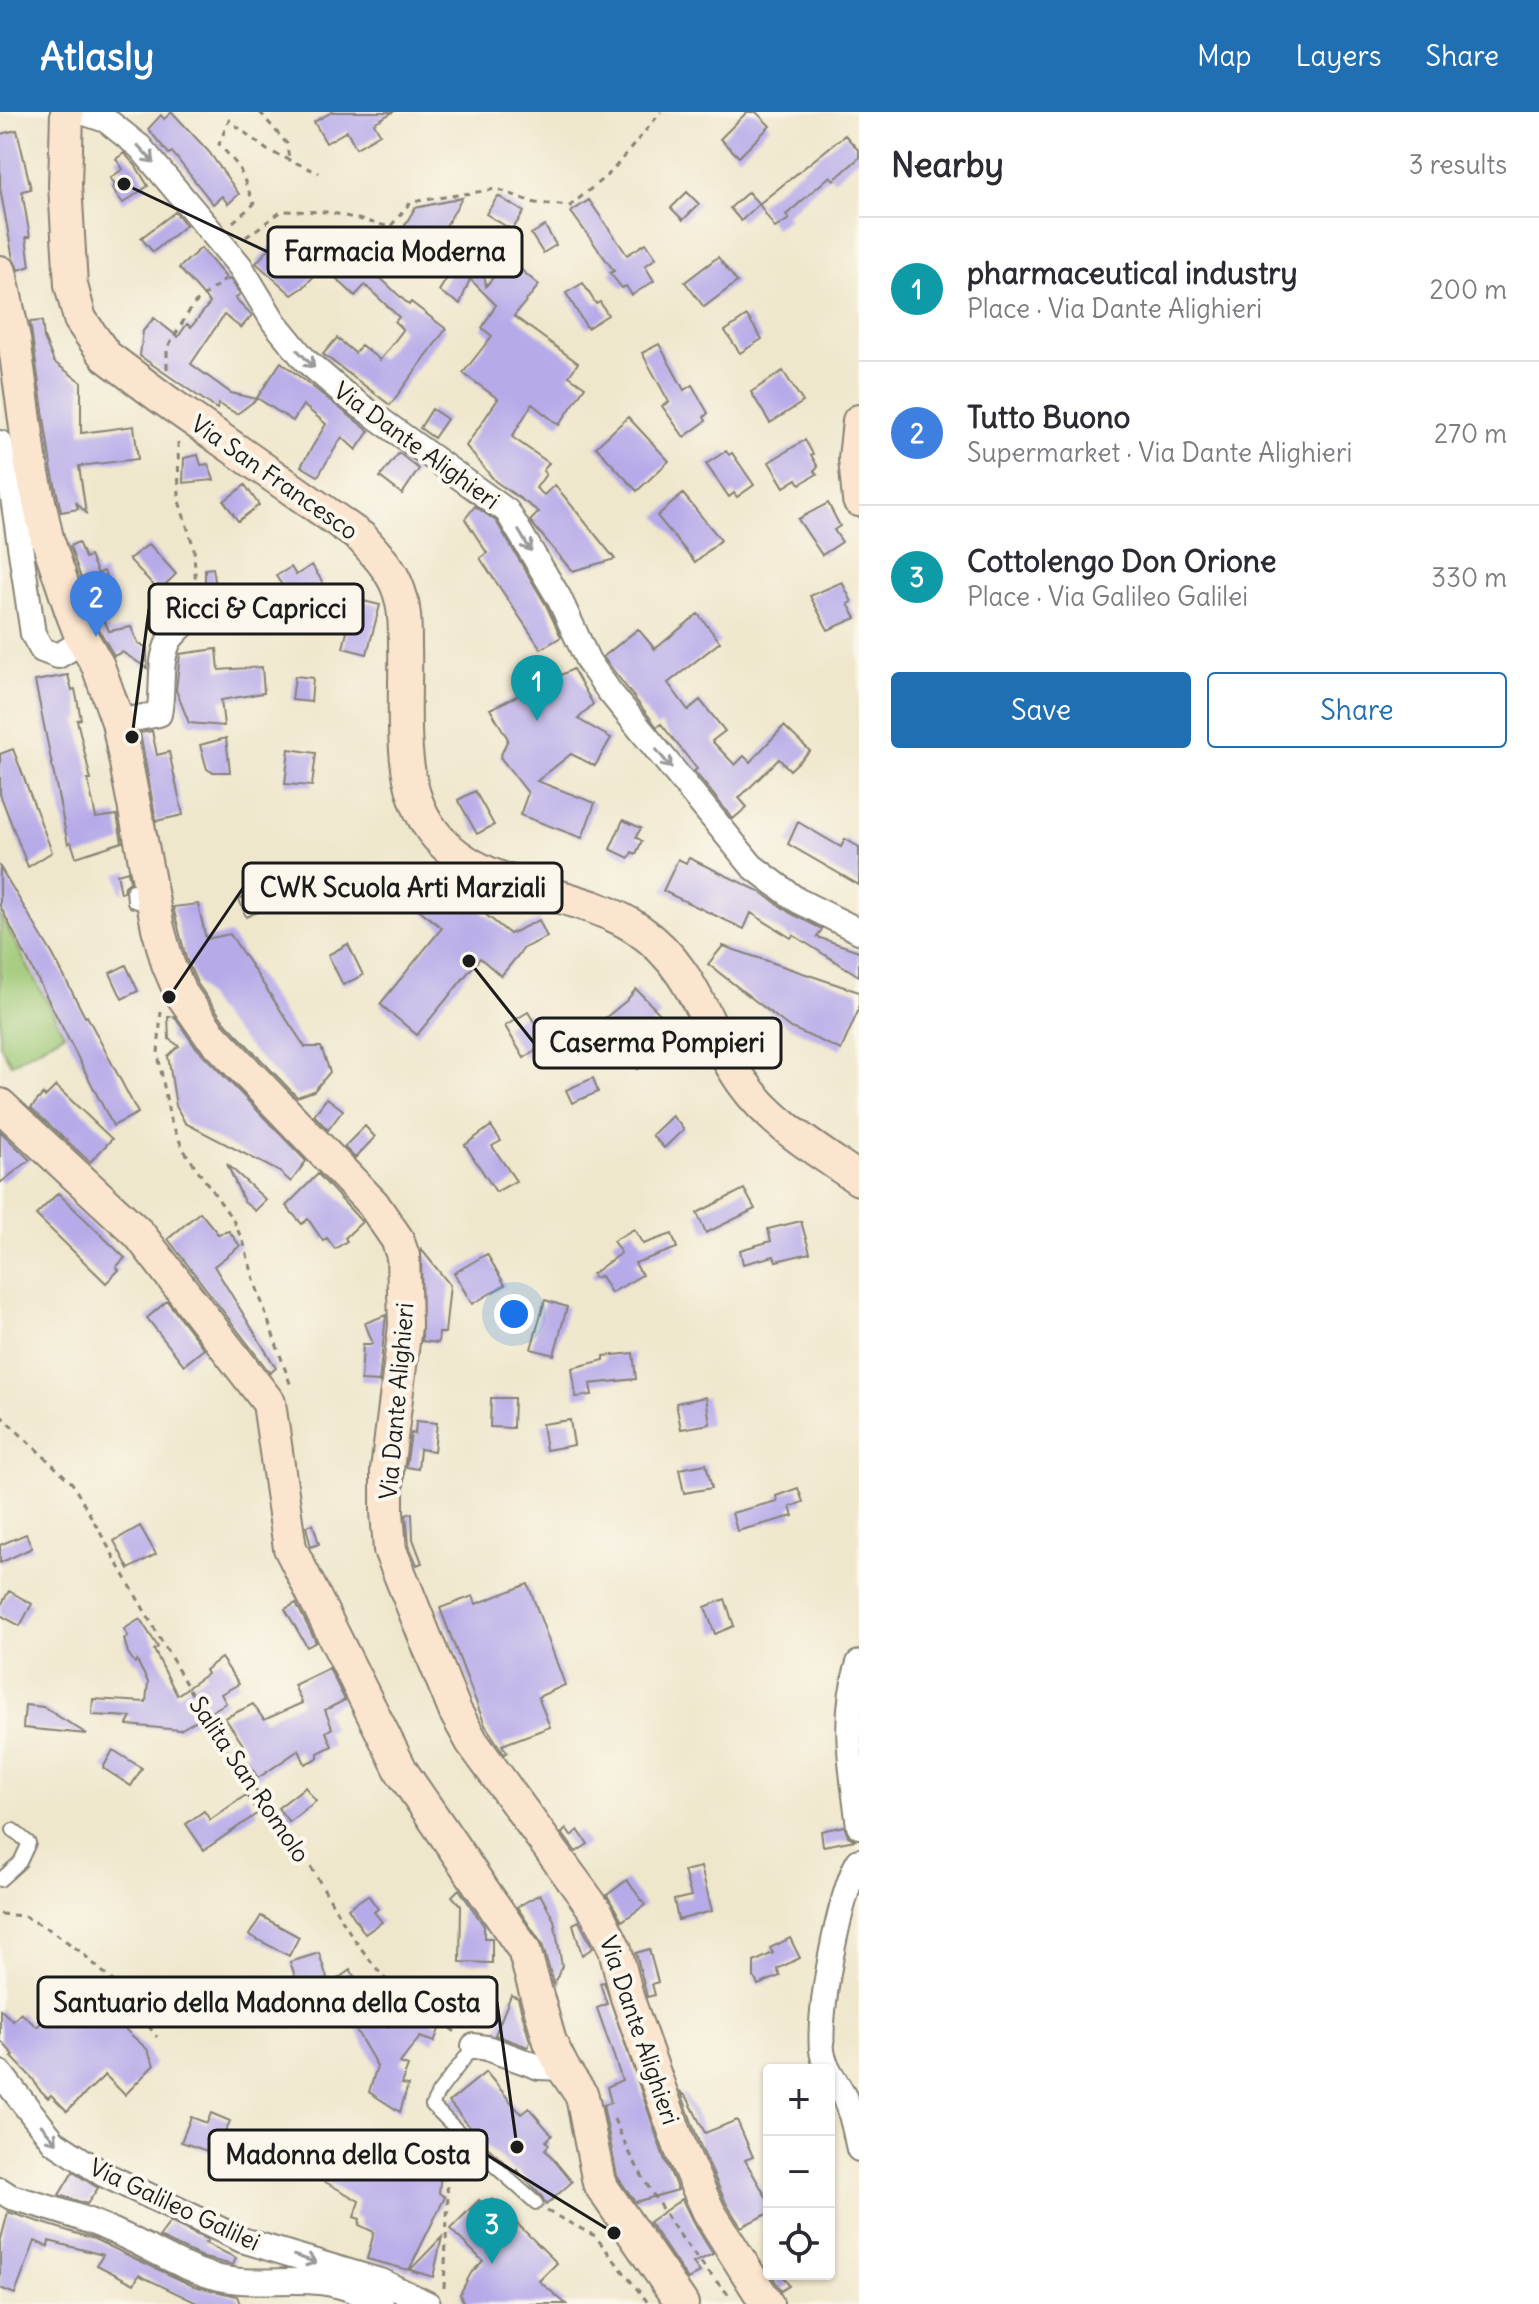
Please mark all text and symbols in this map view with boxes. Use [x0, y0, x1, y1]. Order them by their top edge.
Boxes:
text: Atlasly [40, 33, 154, 80]
text: Map [1197, 38, 1252, 74]
text: Layers [1296, 38, 1382, 74]
text: Share [1426, 38, 1499, 74]
text: Nearby [891, 143, 1004, 186]
one-way arrow [137, 144, 155, 164]
text: 3 results [1409, 148, 1507, 181]
callout: Farmacia Moderna [268, 227, 522, 277]
text: Farmacia Moderna [284, 235, 506, 268]
text: pharmaceutical industry [967, 254, 1298, 292]
text: 1 [912, 273, 922, 306]
text: 200 m [1430, 273, 1507, 306]
text: Place · Via Dante Alighieri [967, 292, 1262, 325]
one-way arrow [296, 349, 315, 368]
street label: Via Dante Alighieri [328, 375, 506, 515]
text: Tutto Buono [967, 398, 1130, 436]
street label: Via San Francesco [186, 408, 364, 546]
text: 2 [910, 417, 924, 450]
text: 270 m [1434, 417, 1507, 450]
text: Supermarket · Via Dante Alighieri [967, 436, 1352, 469]
one-way arrow [518, 529, 534, 552]
text: Cottolengo Don Orione [967, 542, 1276, 580]
text: 3 [910, 561, 924, 594]
text: 330 m [1431, 561, 1507, 594]
pin: 2 [70, 571, 122, 637]
text: Place · Via Galileo Galilei [967, 580, 1248, 613]
callout: Ricci & Capricci [149, 584, 363, 634]
text: Ricci & Capricci [165, 592, 347, 625]
pin: 1 [511, 655, 563, 721]
button: Save [891, 672, 1191, 748]
button: Share [1207, 672, 1507, 748]
one-way arrow [656, 748, 673, 769]
callout: CWK Scuola Arti Marziali [243, 863, 562, 913]
text: CWK Scuola Arti Marziali [260, 871, 546, 904]
callout: Caserma Pompieri [534, 1018, 781, 1068]
text: Caserma Pompieri [549, 1026, 765, 1059]
your location [494, 1294, 534, 1334]
street label: Via Dante Alighieri [372, 1301, 420, 1501]
street label: Salita San Romolo [183, 1690, 317, 1868]
street label: Via Dante Alighieri [594, 1932, 686, 2128]
callout: Santuario della Madonna della Costa [38, 1977, 497, 2027]
text: Santuario della Madonna della Costa [53, 1986, 481, 2019]
map controls [763, 2064, 835, 2280]
button: + [763, 2064, 835, 2136]
one-way arrow [39, 2123, 57, 2144]
callout: Madonna della Costa [209, 2130, 487, 2180]
button: − [763, 2136, 835, 2208]
text: Madonna della Costa [225, 2138, 471, 2171]
street label: Via Galileo Galilei [85, 2151, 265, 2257]
pin: 3 [466, 2198, 518, 2264]
button: locate [763, 2208, 835, 2280]
one-way arrow [293, 2252, 318, 2267]

